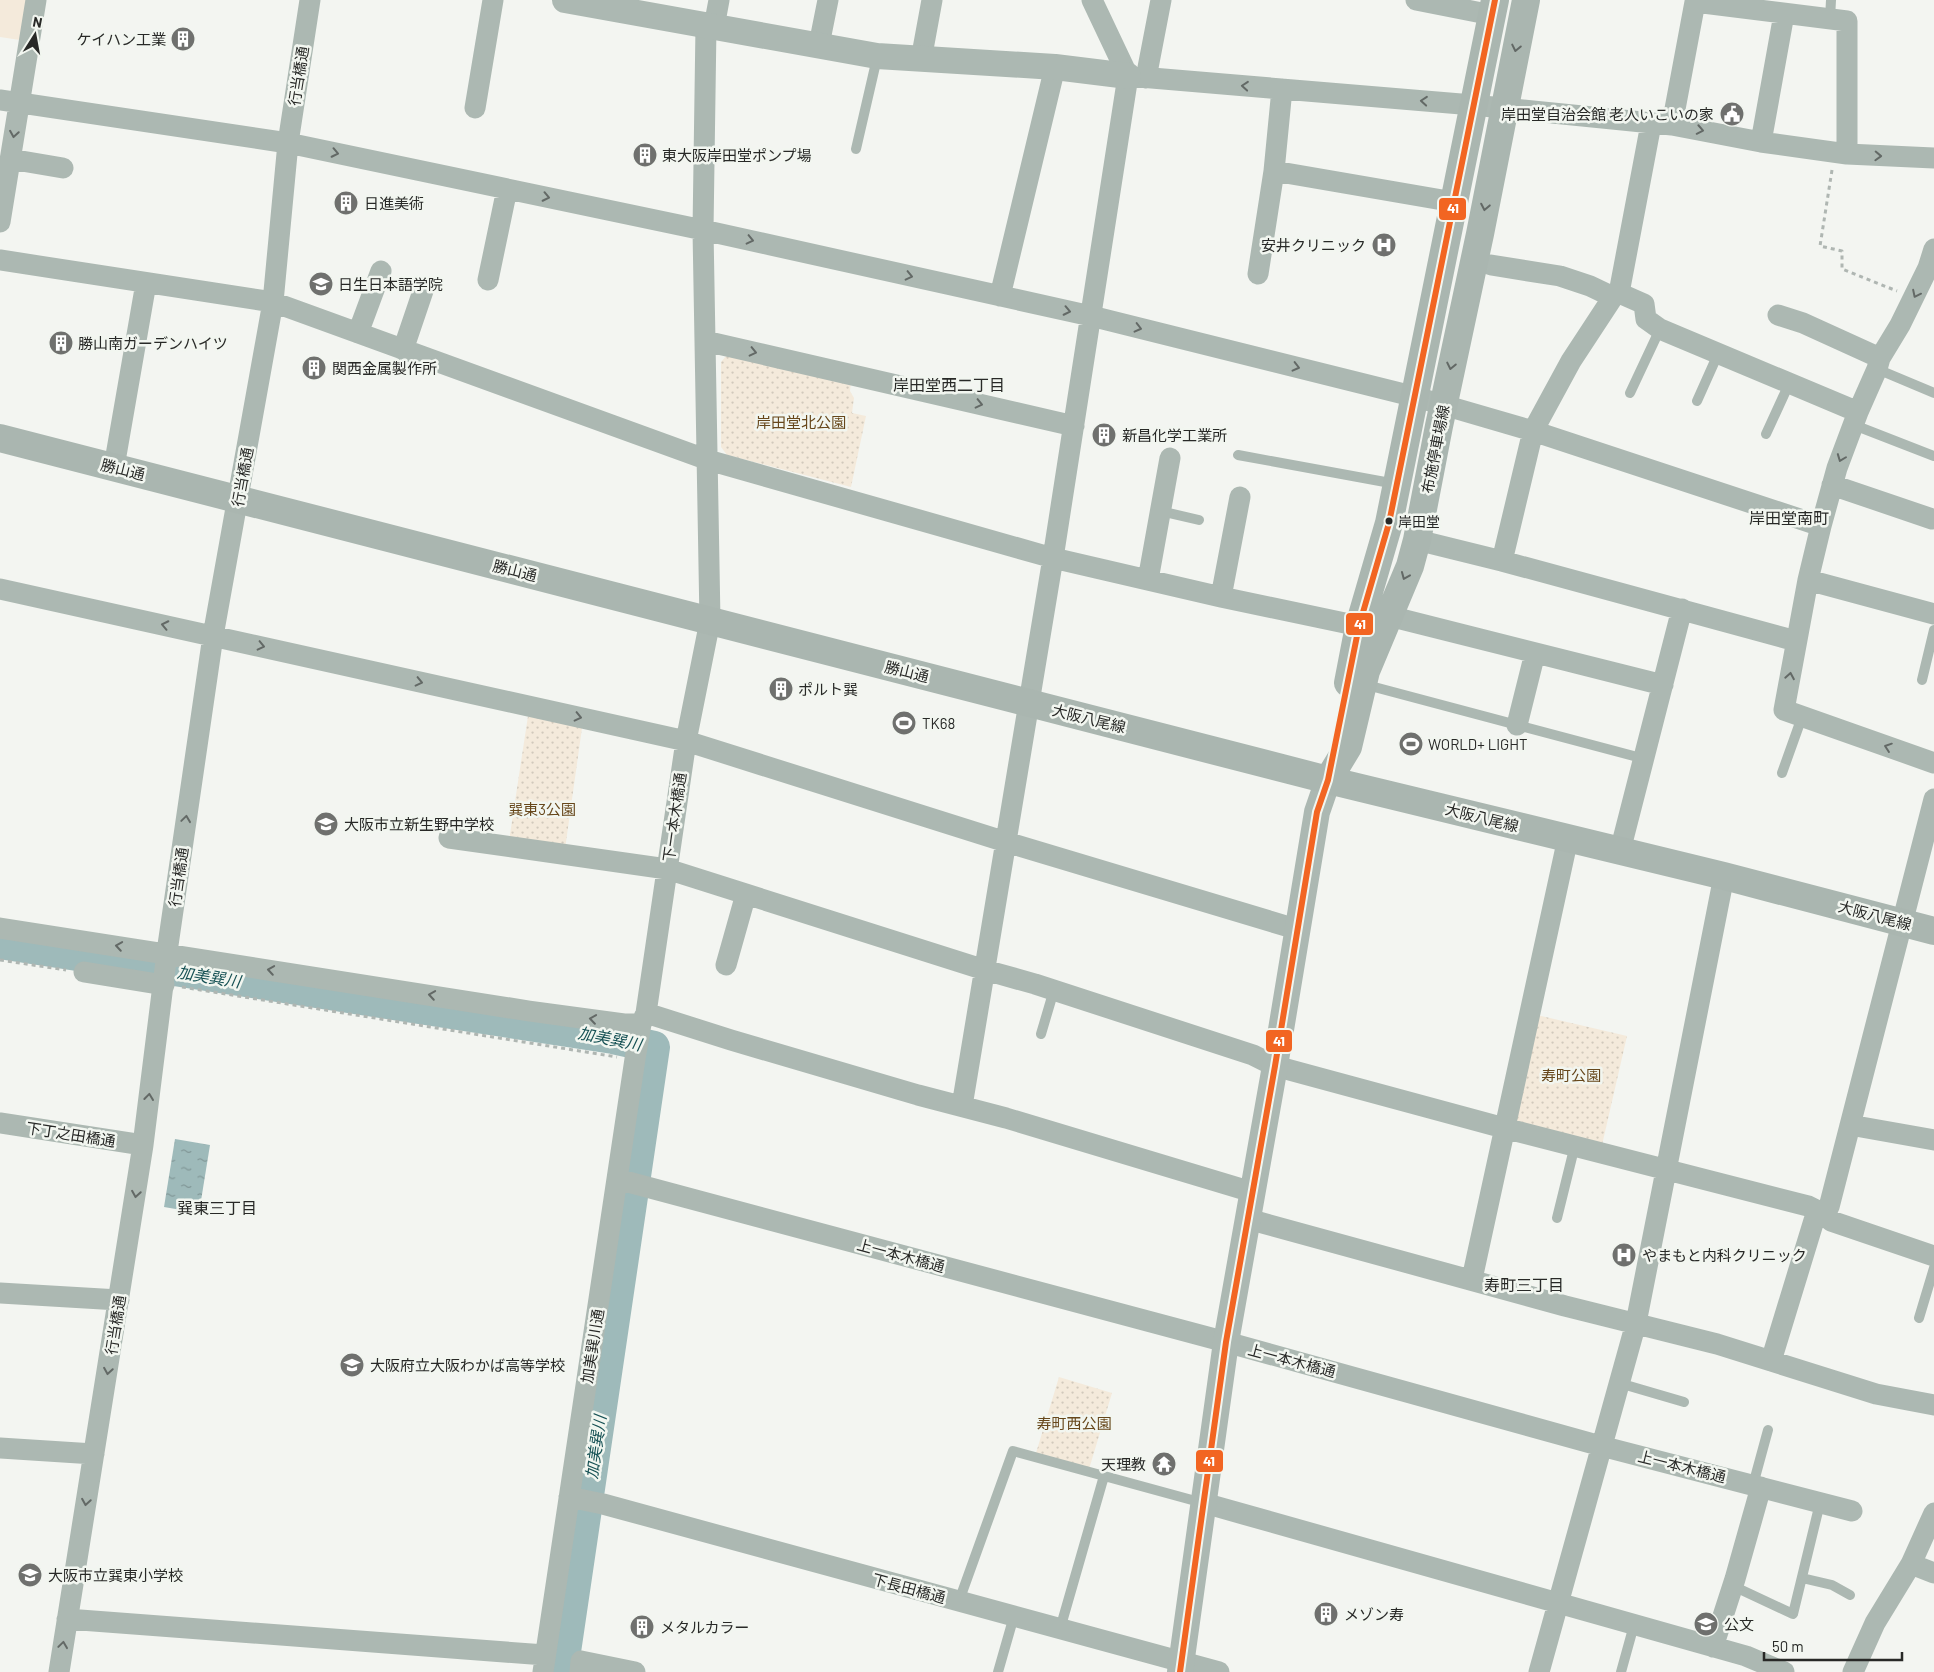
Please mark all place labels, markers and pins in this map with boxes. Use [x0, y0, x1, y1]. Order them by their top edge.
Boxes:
building icon: ケイハン工業 [170, 26, 196, 52]
place label: ケイハン工業 [77, 30, 166, 48]
public building icon: 岸田堂自治会館 老人いこいの家 [1719, 101, 1745, 127]
place label: 岸田堂自治会館 老人いこいの家 [1501, 105, 1714, 123]
building icon: 東大阪岸田堂ポンプ場 [632, 142, 658, 168]
place label: 東大阪岸田堂ポンプ場 [662, 146, 812, 164]
building icon: 日進美術 [333, 190, 359, 216]
place label: 日進美術 [364, 194, 424, 212]
hospital icon: 安井クリニック [1371, 232, 1397, 258]
place label: 安井クリニック [1261, 236, 1366, 254]
school or university icon: 日生日本語学院 [308, 271, 334, 297]
place label: 日生日本語学院 [338, 275, 443, 293]
building icon: 勝山南ガーデンハイツ [48, 330, 74, 356]
place label: 勝山南ガーデンハイツ [78, 334, 228, 352]
building icon: 関西金属製作所 [301, 355, 327, 381]
place label: 関西金属製作所 [332, 359, 437, 377]
building icon: 新昌化学工業所 [1091, 422, 1117, 448]
place label: 新昌化学工業所 [1122, 426, 1227, 444]
place label: 岸田堂 [1398, 513, 1440, 530]
marker: 岸田堂 [1384, 516, 1394, 526]
building icon: ポルト巽 [768, 676, 794, 702]
place label: ポルト巽 [798, 680, 858, 698]
sports icon: TK68 [891, 710, 917, 736]
place label: TK68 [922, 714, 955, 732]
sports icon: WORLD+ LIGHT [1398, 731, 1424, 757]
place label: WORLD+ LIGHT [1428, 735, 1528, 753]
school or university icon: 大阪市立新生野中学校 [313, 811, 339, 837]
place label: 大阪市立新生野中学校 [344, 815, 494, 833]
hospital icon: やまもと内科クリニック [1611, 1242, 1637, 1268]
place label: やまもと内科クリニック [1642, 1246, 1807, 1264]
school or university icon: 大阪府立大阪わかば高等学校 [339, 1352, 365, 1378]
place label: 大阪府立大阪わかば高等学校 [370, 1356, 565, 1374]
temple icon: 天理教 [1151, 1451, 1177, 1477]
place label: 天理教 [1101, 1455, 1146, 1473]
school or university icon: 大阪市立巽東小学校 [17, 1562, 43, 1588]
place label: 大阪市立巽東小学校 [48, 1566, 183, 1584]
building icon: メゾン寿 [1313, 1601, 1339, 1627]
place label: メゾン寿 [1344, 1605, 1404, 1623]
school or university icon: 公文 [1693, 1611, 1719, 1637]
building icon: メタルカラー [629, 1614, 655, 1640]
place label: 公文 [1724, 1615, 1754, 1633]
place label: メタルカラー [660, 1618, 750, 1636]

